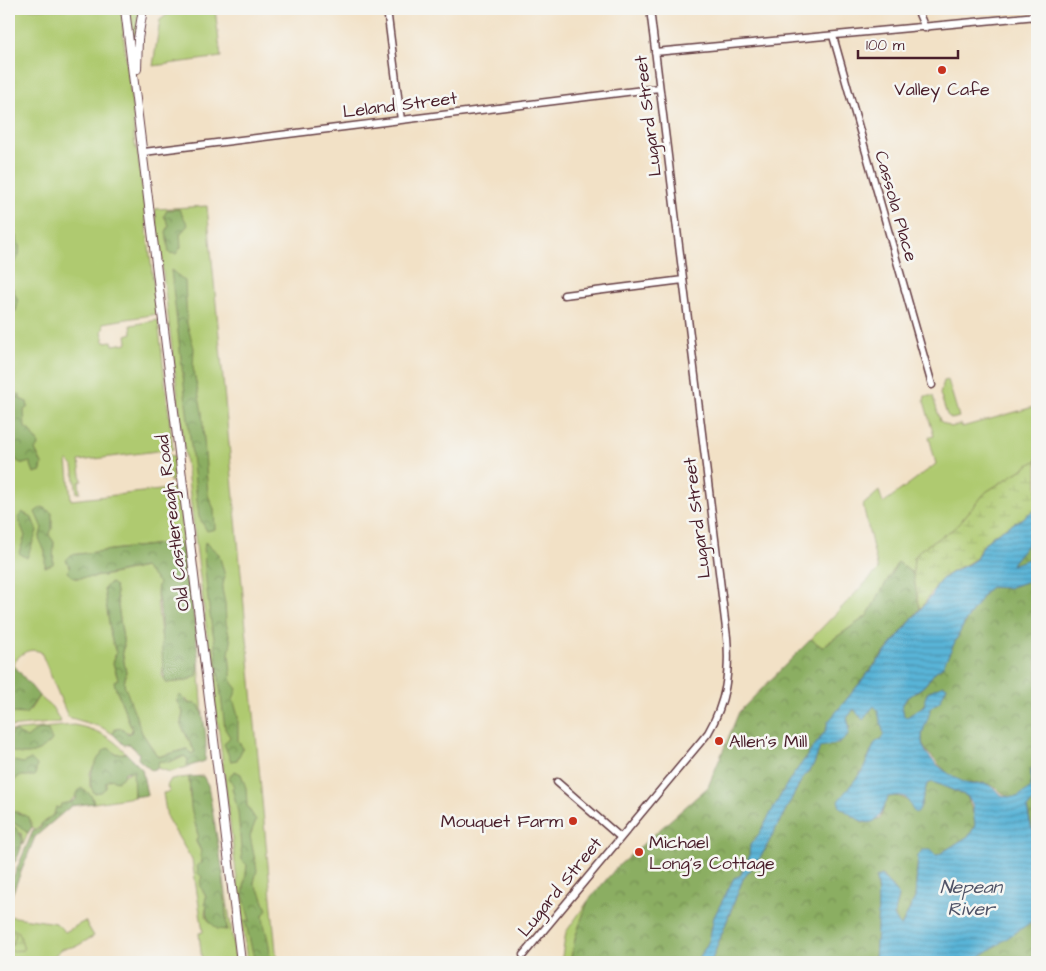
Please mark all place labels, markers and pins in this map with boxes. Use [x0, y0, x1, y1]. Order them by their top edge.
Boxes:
marker: Valley Cafe [936, 64, 948, 76]
place label: Valley Cafe [894, 77, 990, 103]
place label: Allen's Mill [729, 729, 808, 754]
marker: Allen's Mill [713, 735, 725, 747]
place label: Mouquet Farm [441, 809, 563, 834]
marker: Mouquet Farm [567, 815, 579, 827]
place label: Michael Long's Cottage [649, 830, 775, 877]
marker: Michael Long's Cottage [633, 846, 645, 858]

